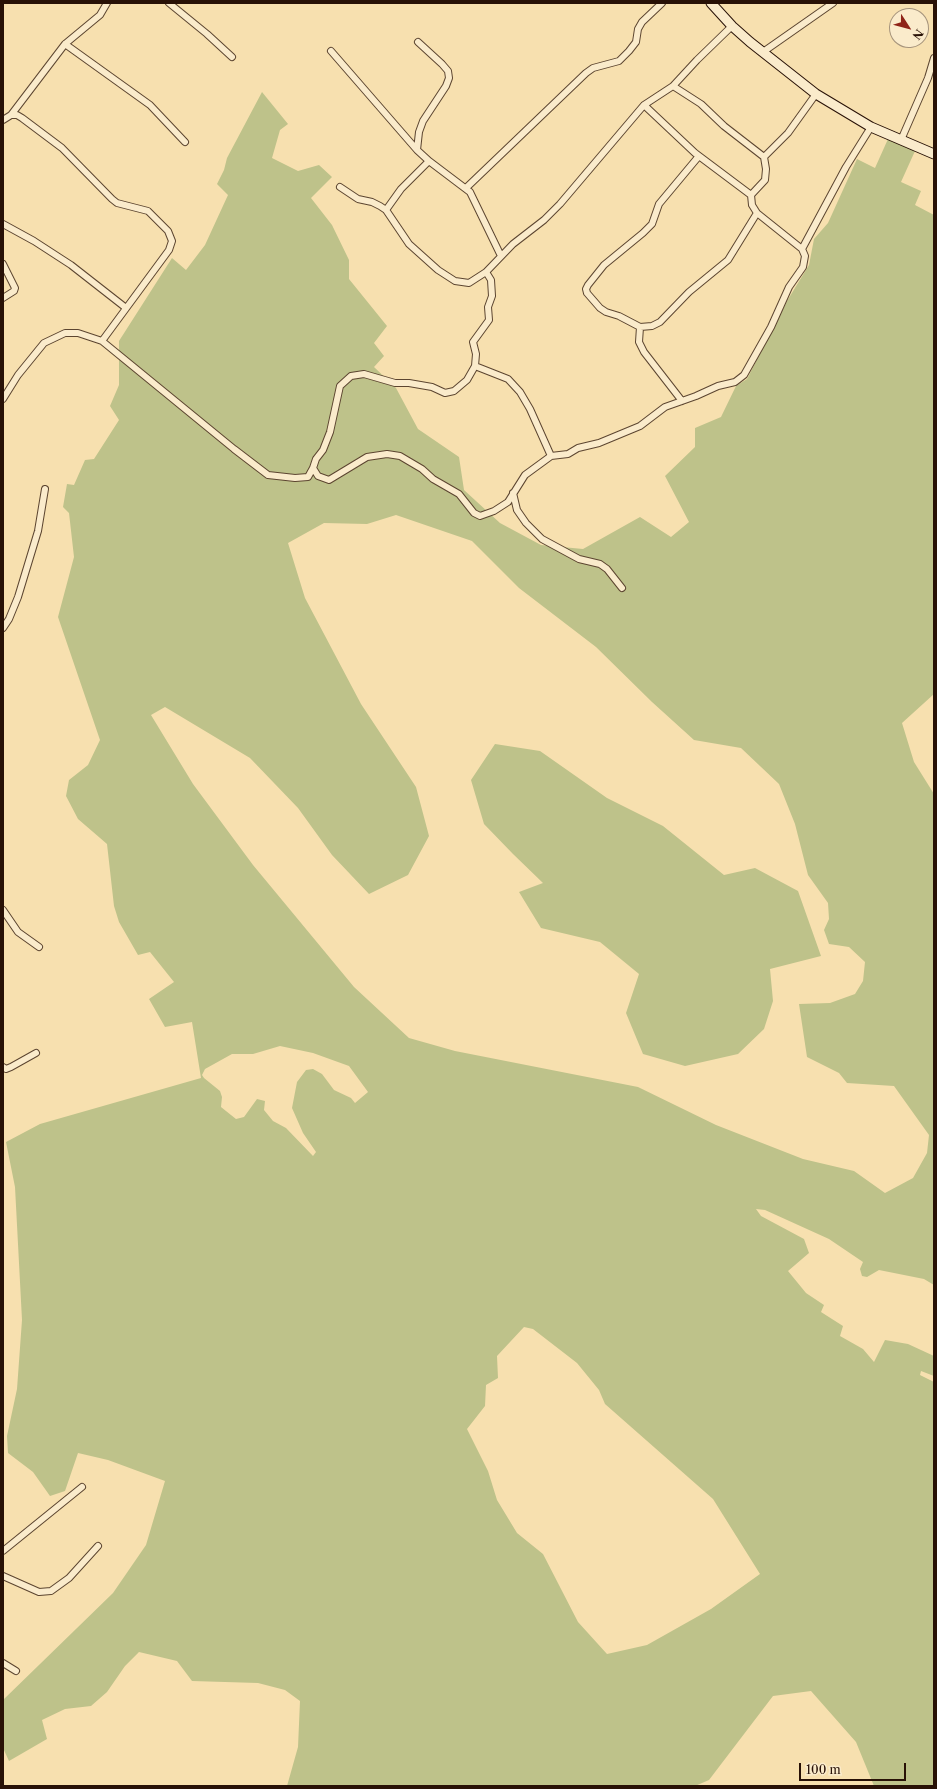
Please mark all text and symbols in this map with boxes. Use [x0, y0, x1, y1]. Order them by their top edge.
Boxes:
north arrow [889, 8, 929, 48]
text: N [909, 26, 926, 42]
scale bar [801, 1755, 908, 1781]
text: 100 m [806, 1762, 841, 1777]

